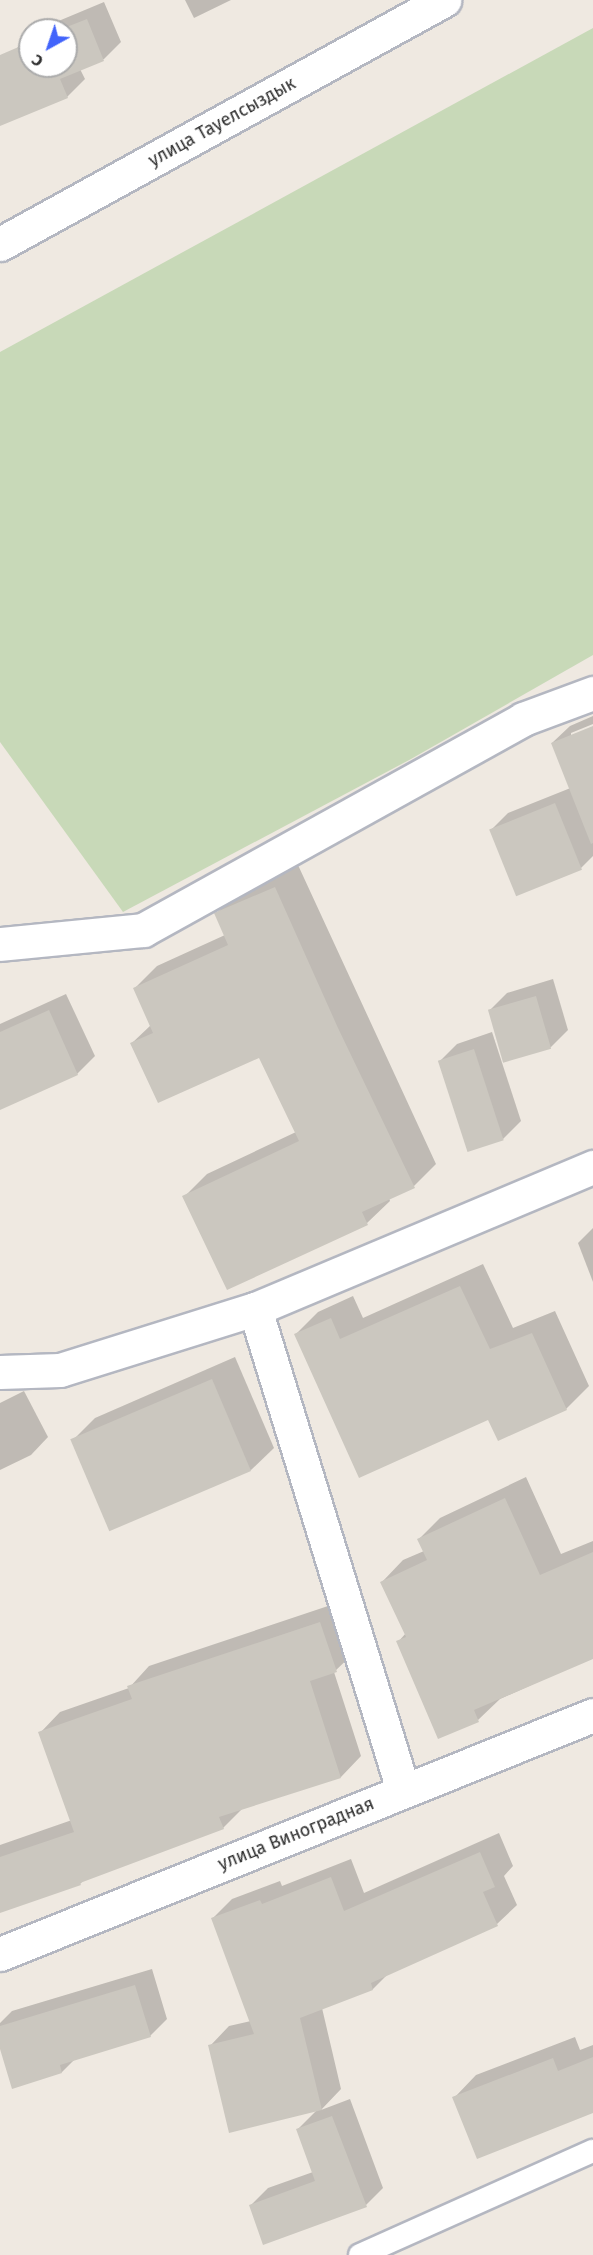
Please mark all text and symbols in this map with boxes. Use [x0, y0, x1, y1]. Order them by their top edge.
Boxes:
north arrow [18, 18, 78, 78]
text: С [28, 50, 47, 71]
street label: улица Тауелсыздык [145, 73, 299, 171]
street label: улица Виноградная [215, 1793, 377, 1875]

